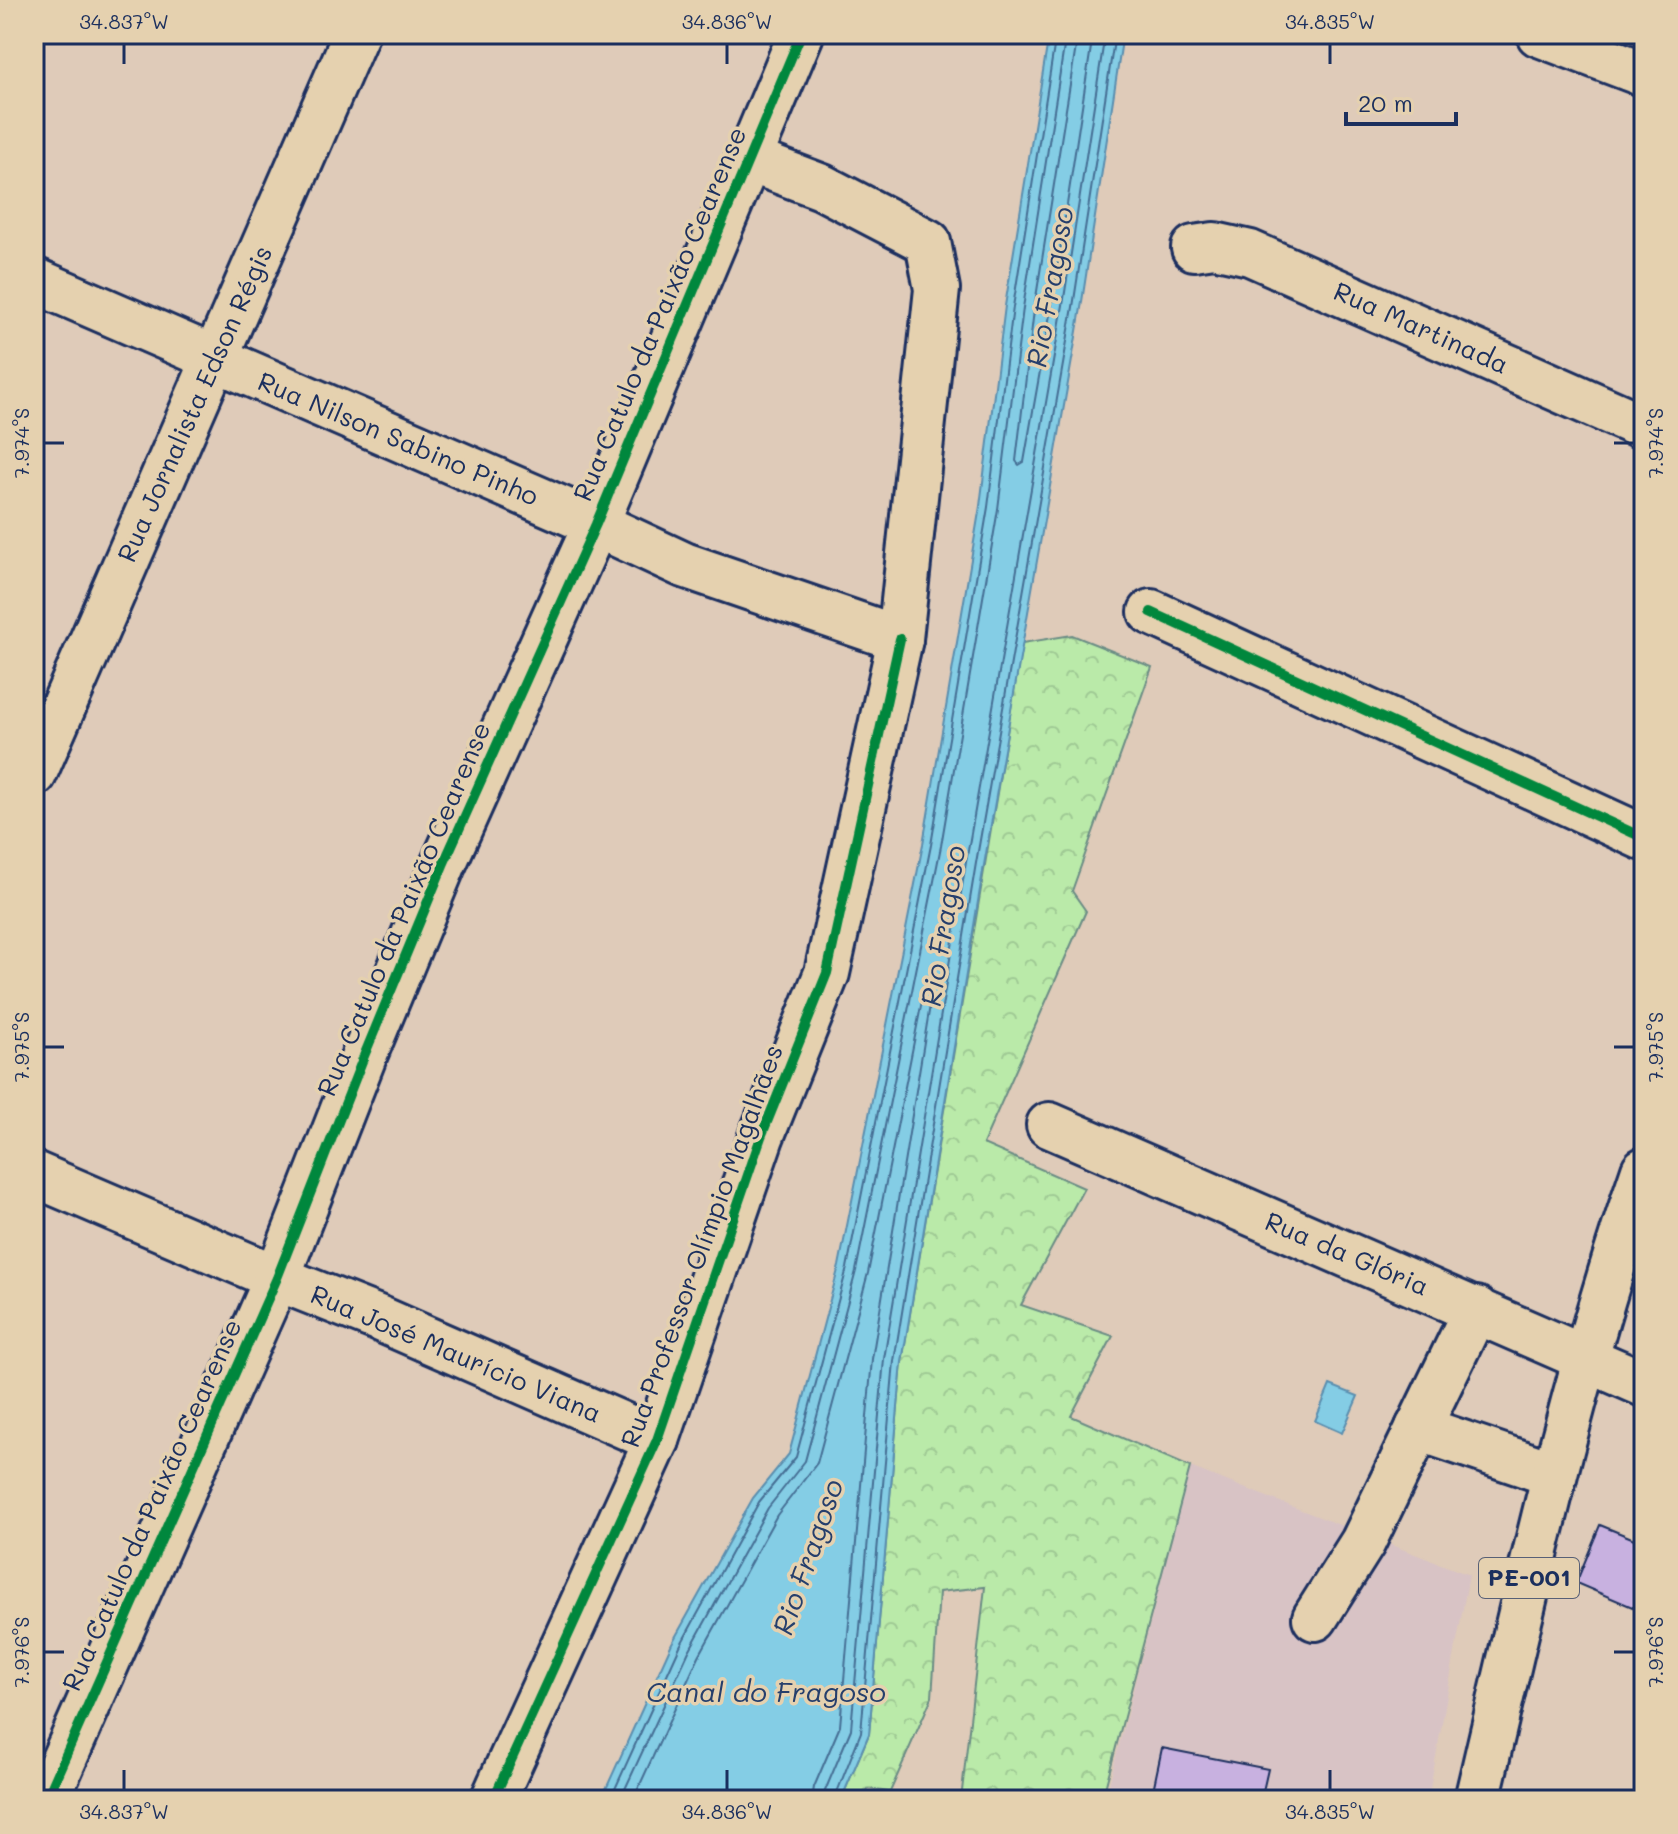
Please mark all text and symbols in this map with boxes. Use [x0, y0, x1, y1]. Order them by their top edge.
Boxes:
text: 34.837°W [79, 8, 169, 34]
text: 34.836°W [682, 8, 772, 34]
text: 34.835°W [1285, 8, 1375, 34]
scale bar [1346, 76, 1456, 126]
text: 20 m [1358, 87, 1413, 118]
street label: Rua Catulo da Paixão Cearense [565, 121, 754, 506]
water label: Rio Fragoso [1017, 204, 1081, 370]
street label: Rua Jornalista Edson Régis [109, 240, 279, 567]
street label: Rua Martinada [1329, 273, 1514, 381]
street label: Rua Nilson Sabino Pinho [253, 363, 544, 513]
text: 7.974°S [8, 408, 34, 478]
text: 7.974°S [1642, 408, 1668, 478]
street label: Rua Catulo da Paixão Cearense [309, 716, 498, 1101]
water label: Rio Fragoso [912, 843, 972, 1009]
text: 7.975°S [8, 1012, 34, 1082]
text: 7.975°S [1642, 1012, 1668, 1082]
street label: Rua Professor Olímpio Magalhães [612, 1040, 790, 1452]
street label: Rua da Glória [1260, 1203, 1434, 1303]
street label: Rua José Maurício Viana [306, 1276, 607, 1430]
street label: Rua Catulo da Paixão Cearense [54, 1313, 249, 1696]
water label: Rio Fragoso [764, 1474, 850, 1639]
road number: PE-001 [1479, 1558, 1579, 1598]
text: 7.976°S [8, 1616, 34, 1688]
text: 7.976°S [1642, 1616, 1668, 1688]
water label: Canal do Fragoso [646, 1673, 886, 1709]
text: 34.837°W [79, 1798, 169, 1824]
text: 34.836°W [682, 1798, 772, 1824]
text: 34.835°W [1285, 1798, 1375, 1824]

